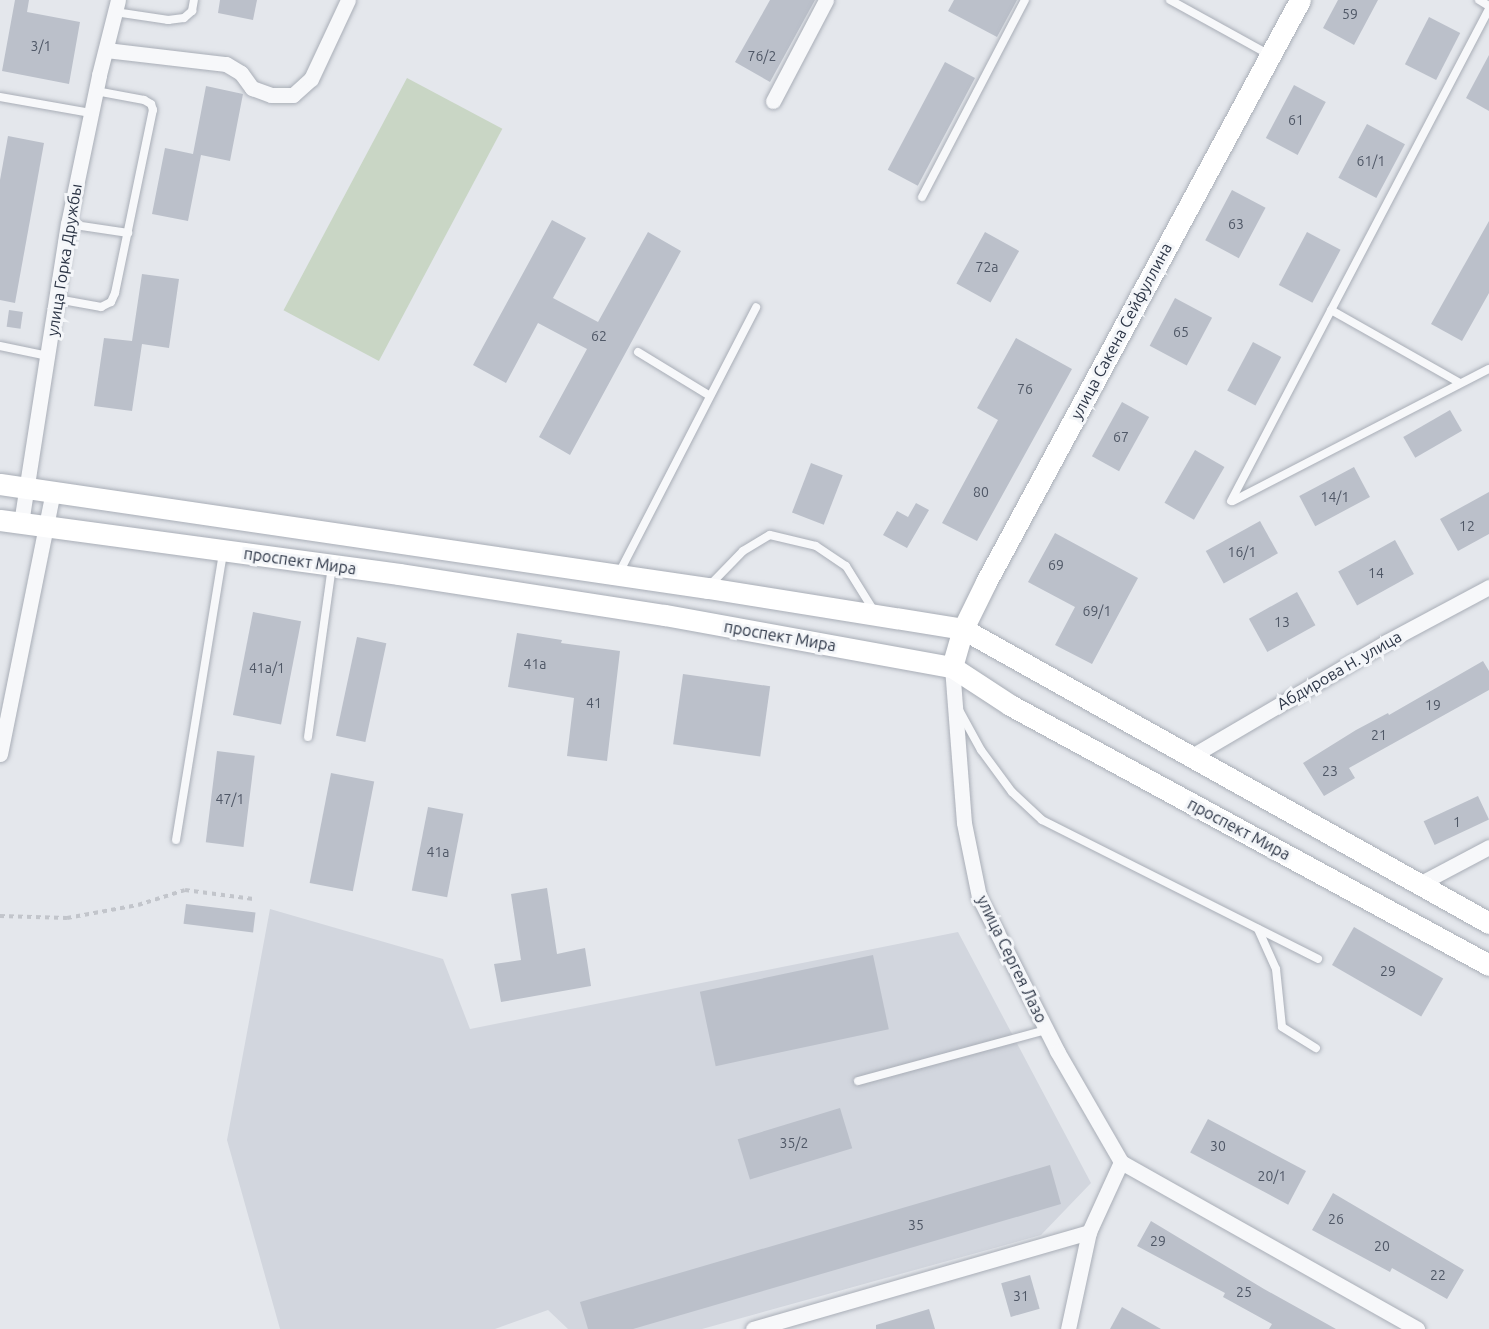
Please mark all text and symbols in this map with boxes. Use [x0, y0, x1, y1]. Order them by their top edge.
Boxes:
house number: 59 [1342, 6, 1358, 22]
house number: 3/1 [31, 38, 51, 54]
house number: 76/2 [748, 48, 776, 64]
house number: 61 [1288, 112, 1304, 128]
house number: 61/1 [1357, 153, 1385, 169]
street label: улица Горка Дружбы [42, 182, 86, 338]
house number: 63 [1228, 216, 1244, 232]
street label: улица Сакена Сейфуллина [1066, 240, 1176, 422]
house number: 72а [976, 259, 998, 275]
house number: 65 [1173, 324, 1189, 340]
house number: 62 [591, 328, 607, 344]
house number: 76 [1017, 381, 1033, 397]
house number: 67 [1113, 429, 1129, 445]
house number: 80 [973, 484, 989, 500]
house number: 14/1 [1321, 489, 1349, 505]
house number: 12 [1459, 518, 1475, 534]
street label: проспект Мира [243, 544, 357, 578]
house number: 16/1 [1228, 544, 1256, 560]
house number: 69 [1048, 557, 1064, 573]
house number: 14 [1368, 565, 1384, 581]
house number: 69/1 [1083, 603, 1111, 619]
house number: 13 [1274, 614, 1290, 630]
street label: проспект Мира [723, 617, 837, 655]
street label: Абдирова Н. улица [1273, 627, 1405, 713]
house number: 41а [524, 656, 546, 672]
house number: 41а/1 [249, 660, 285, 676]
house number: 41 [586, 695, 602, 711]
house number: 19 [1425, 697, 1441, 713]
house number: 21 [1371, 727, 1387, 743]
house number: 23 [1322, 763, 1338, 779]
house number: 47/1 [216, 791, 244, 807]
street label: проспект Мира [1184, 794, 1294, 864]
house number: 1 [1453, 814, 1461, 830]
house number: 41а [427, 844, 449, 860]
street label: улица Сергея Лазо [973, 892, 1051, 1026]
house number: 29 [1380, 963, 1396, 979]
house number: 35/2 [780, 1135, 808, 1151]
house number: 30 [1210, 1138, 1226, 1154]
house number: 20/1 [1258, 1168, 1286, 1184]
house number: 26 [1328, 1211, 1344, 1227]
house number: 35 [908, 1217, 924, 1233]
house number: 29 [1150, 1233, 1166, 1249]
house number: 20 [1374, 1238, 1390, 1254]
house number: 22 [1430, 1267, 1446, 1283]
house number: 25 [1236, 1284, 1252, 1300]
house number: 31 [1013, 1288, 1029, 1304]

